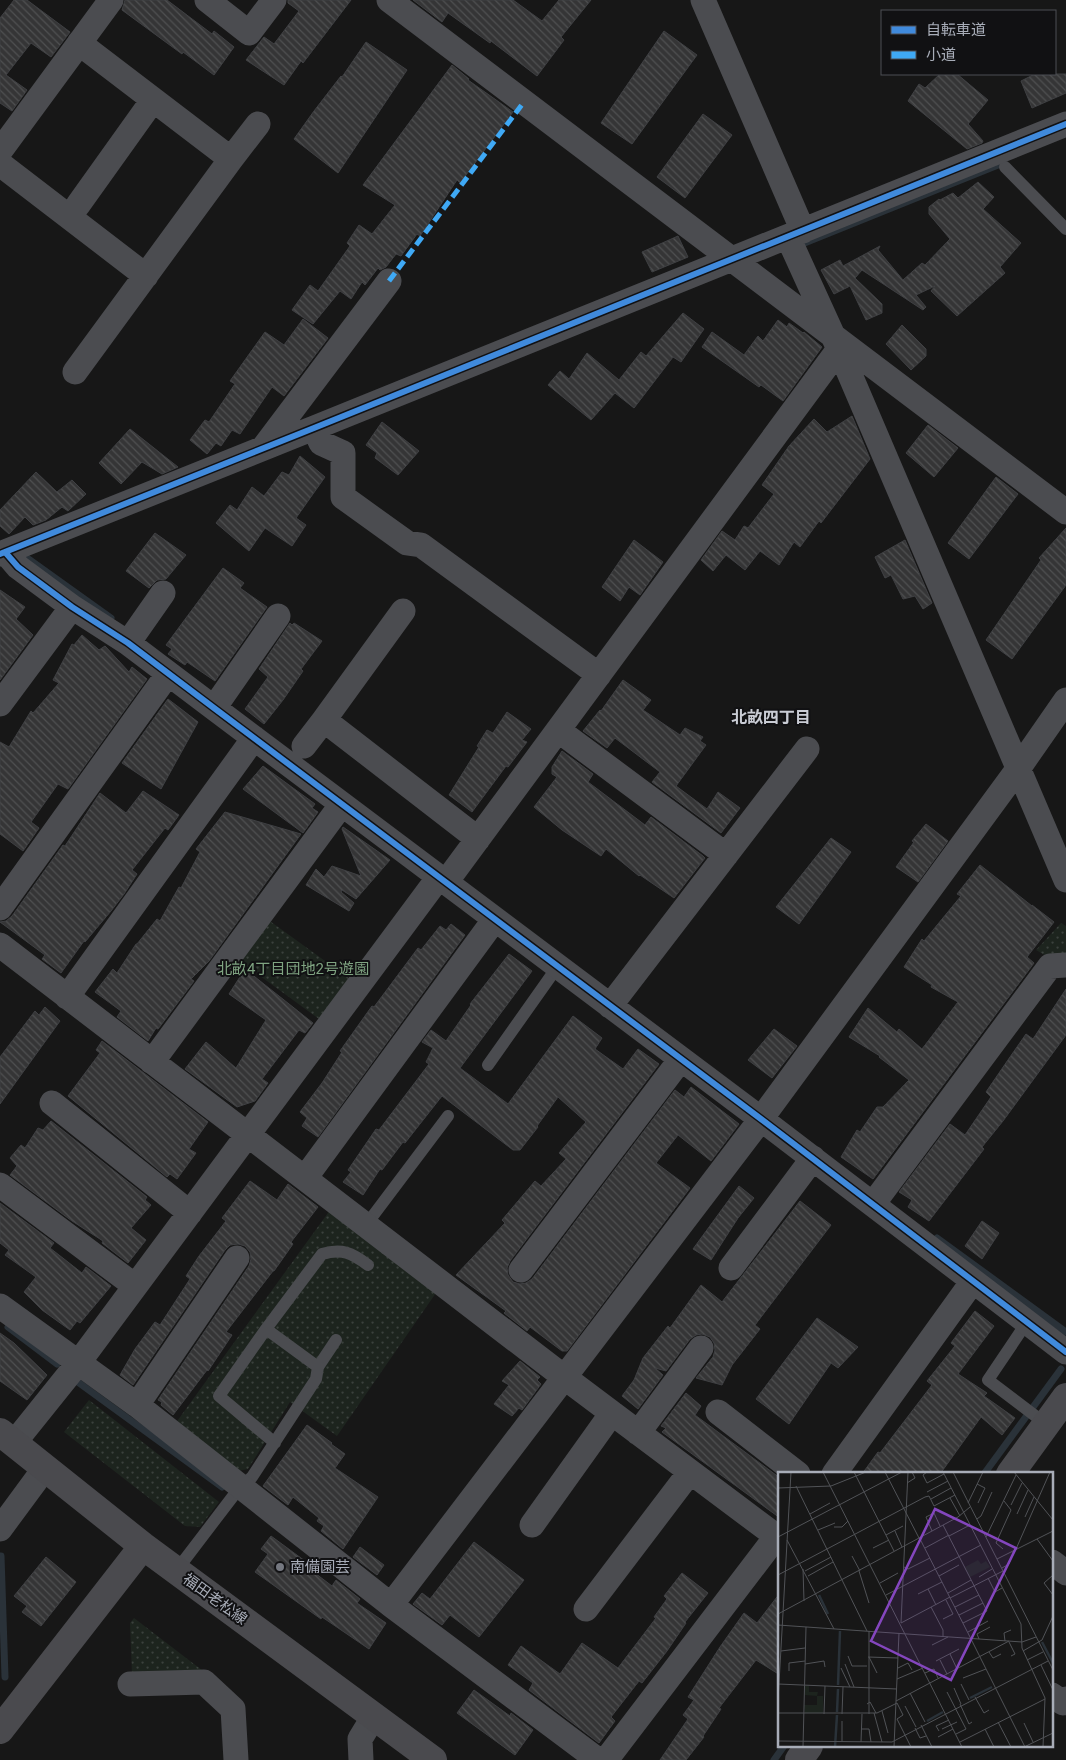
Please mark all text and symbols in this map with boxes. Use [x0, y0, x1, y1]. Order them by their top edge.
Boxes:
legend [881, 10, 1056, 75]
text: 自転車道 [926, 21, 986, 39]
text: 小道 [926, 46, 956, 64]
district label: 北畝四丁目 [731, 708, 811, 727]
park label: 北畝4丁目団地2号遊園 [217, 960, 369, 978]
inset map [778, 1472, 1054, 1748]
place label: 南備園芸 [290, 1558, 350, 1576]
marker: 南備園芸 [274, 1561, 286, 1573]
street label: 福田老松線 [179, 1570, 251, 1628]

